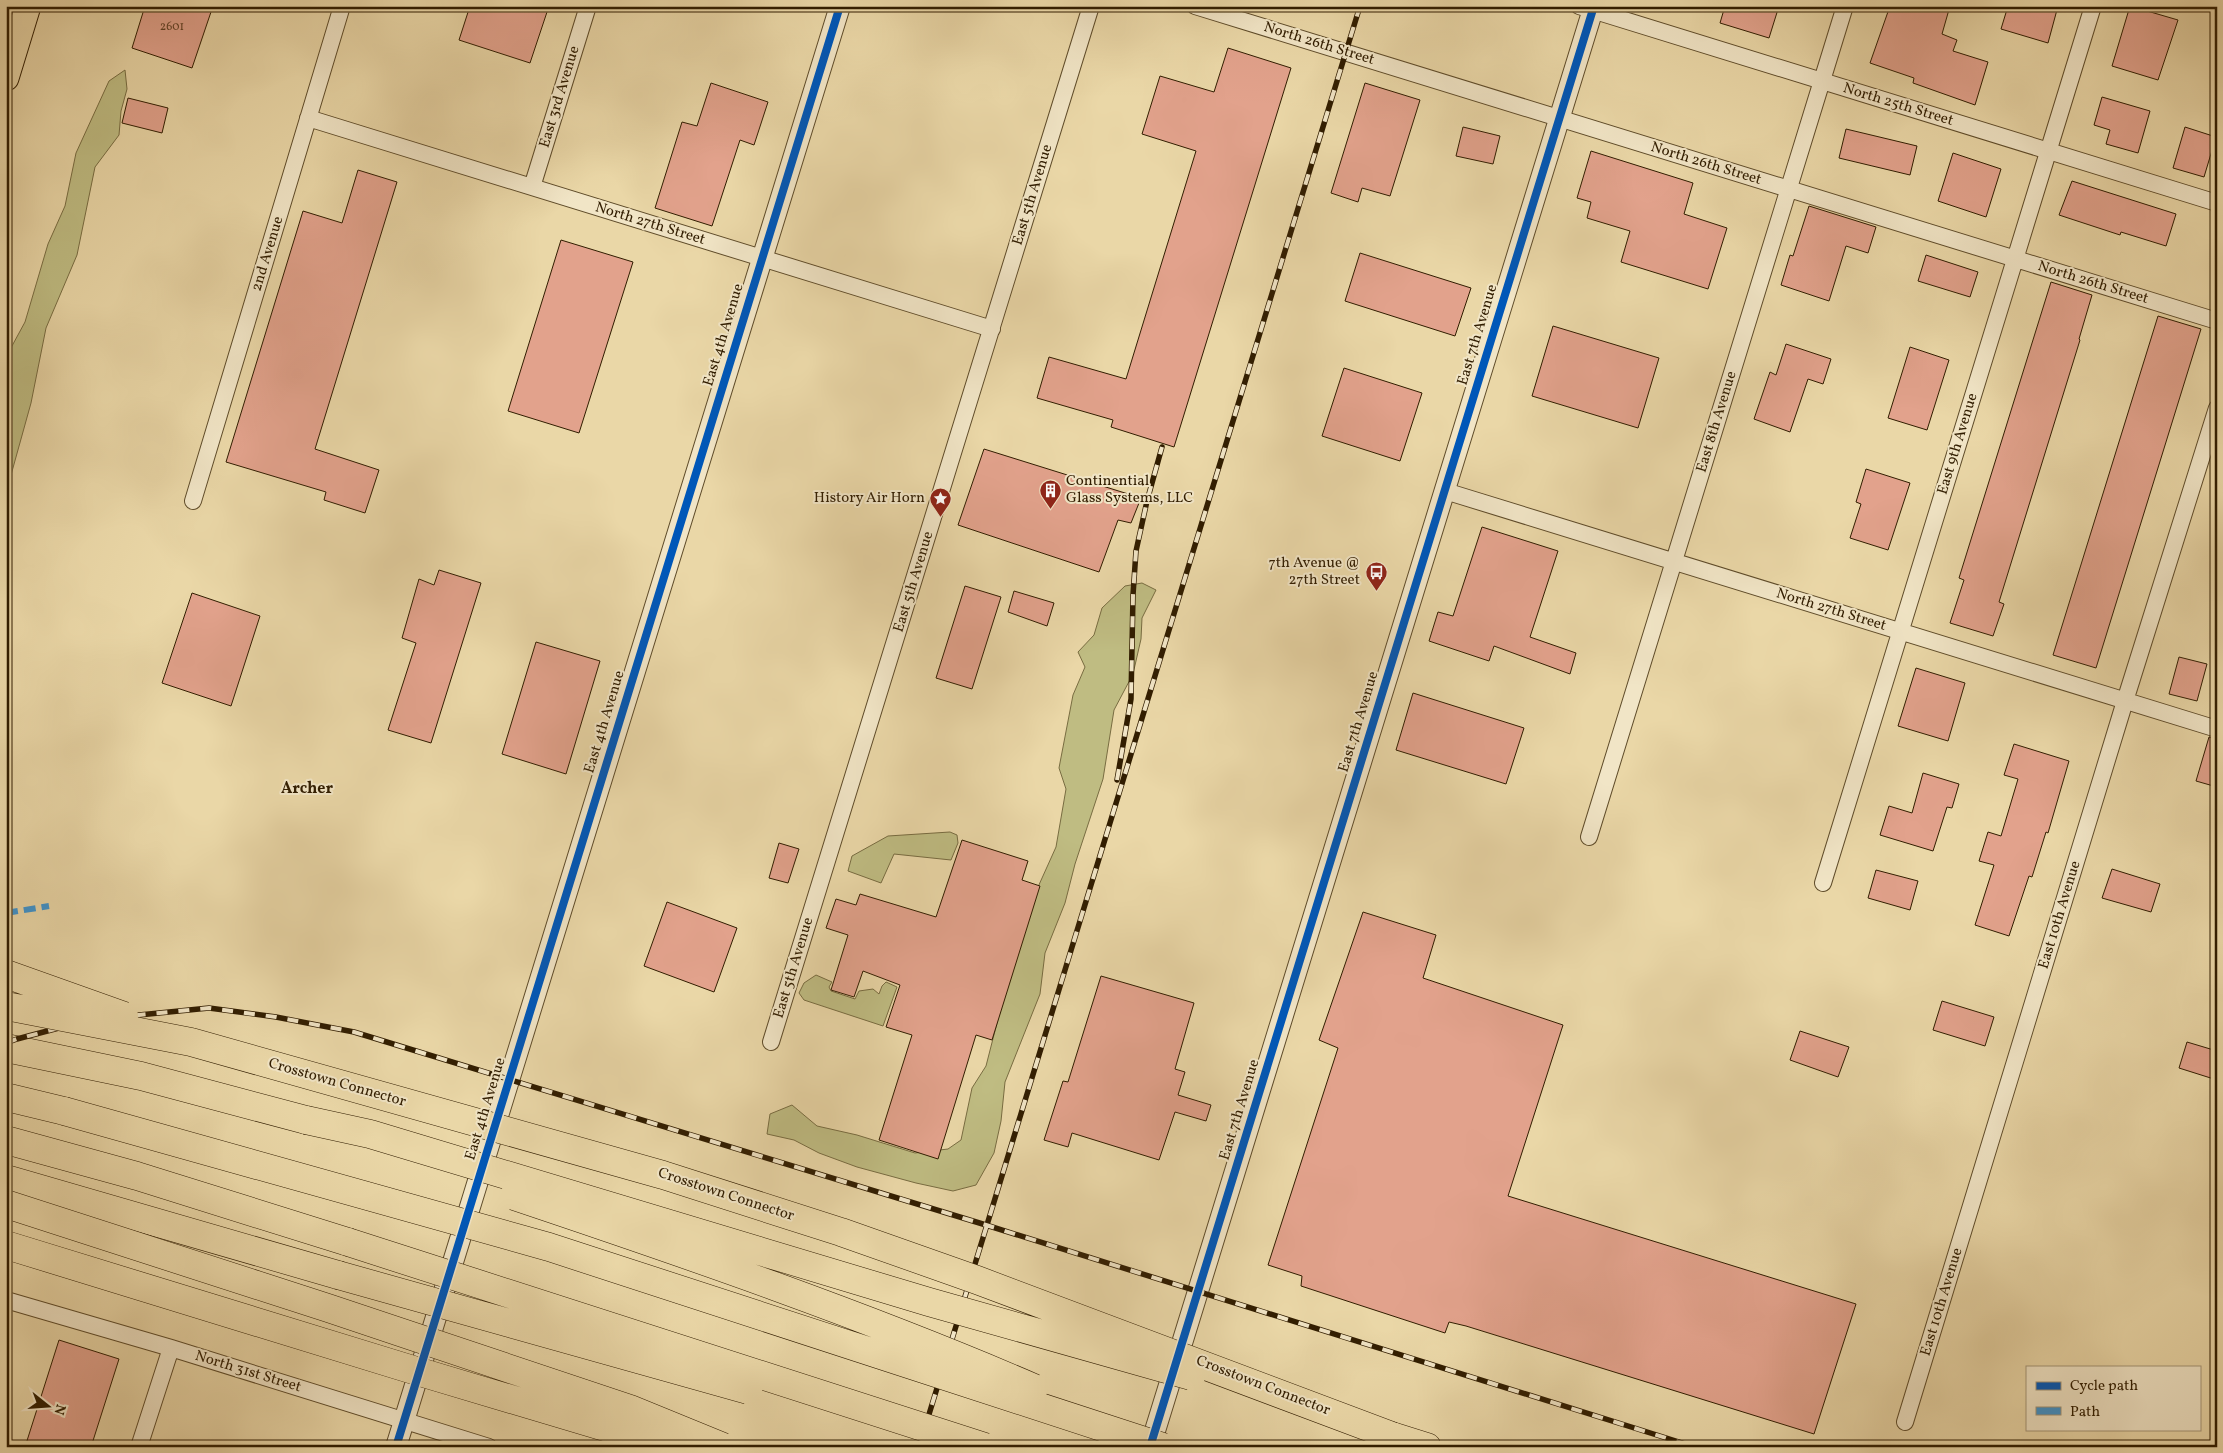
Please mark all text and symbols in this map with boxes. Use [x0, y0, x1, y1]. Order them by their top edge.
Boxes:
street label: North 26th Street [1261, 17, 1377, 71]
house number: 2601 [160, 19, 184, 35]
street label: East 3rd Avenue [535, 43, 585, 151]
street label: North 25th Street [1840, 78, 1956, 132]
street label: North 26th Street [1648, 137, 1764, 191]
street label: East 5th Avenue [1008, 142, 1058, 248]
street label: North 27th Street [592, 197, 708, 251]
street label: 2nd Avenue [247, 214, 289, 294]
street label: North 26th Street [2035, 256, 2151, 310]
street label: East 4th Avenue [698, 281, 750, 389]
street label: East 7th Avenue [1453, 282, 1503, 388]
street label: East 8th Avenue [1692, 369, 1742, 475]
street label: East 9th Avenue [1933, 391, 1983, 497]
place label: Continential Glass Systems, LLC [1066, 471, 1193, 509]
building icon: Continential Glass Systems, LLC [1038, 478, 1062, 509]
place icon: History Air Horn [929, 486, 953, 517]
place label: History Air Horn [814, 488, 925, 509]
street label: East 5th Avenue [889, 529, 939, 635]
place label: 7th Avenue @ 27th Street [1268, 553, 1360, 591]
bus stop icon: 7th Avenue @ 27th Street [1364, 560, 1388, 591]
street label: North 27th Street [1773, 583, 1889, 637]
street label: East 4th Avenue [579, 668, 631, 776]
street label: East 7th Avenue [1334, 669, 1384, 775]
district label: Archer [281, 778, 333, 800]
street label: East 10th Avenue [2034, 858, 2086, 972]
street label: East 5th Avenue [769, 915, 819, 1021]
street label: Crosstown Connector [266, 1053, 408, 1113]
street label: East 4th Avenue [460, 1055, 512, 1163]
street label: East 7th Avenue [1215, 1057, 1265, 1163]
street label: Crosstown Connector [655, 1163, 797, 1227]
street label: East 10th Avenue [1916, 1245, 1968, 1359]
street label: North 31st Street [192, 1346, 304, 1398]
street label: Crosstown Connector [1193, 1351, 1333, 1421]
legend [2026, 1366, 2200, 1430]
text: Cycle path [2070, 1376, 2138, 1397]
north arrow [22, 1380, 72, 1430]
text: N [48, 1402, 70, 1417]
text: Path [2070, 1402, 2100, 1423]

